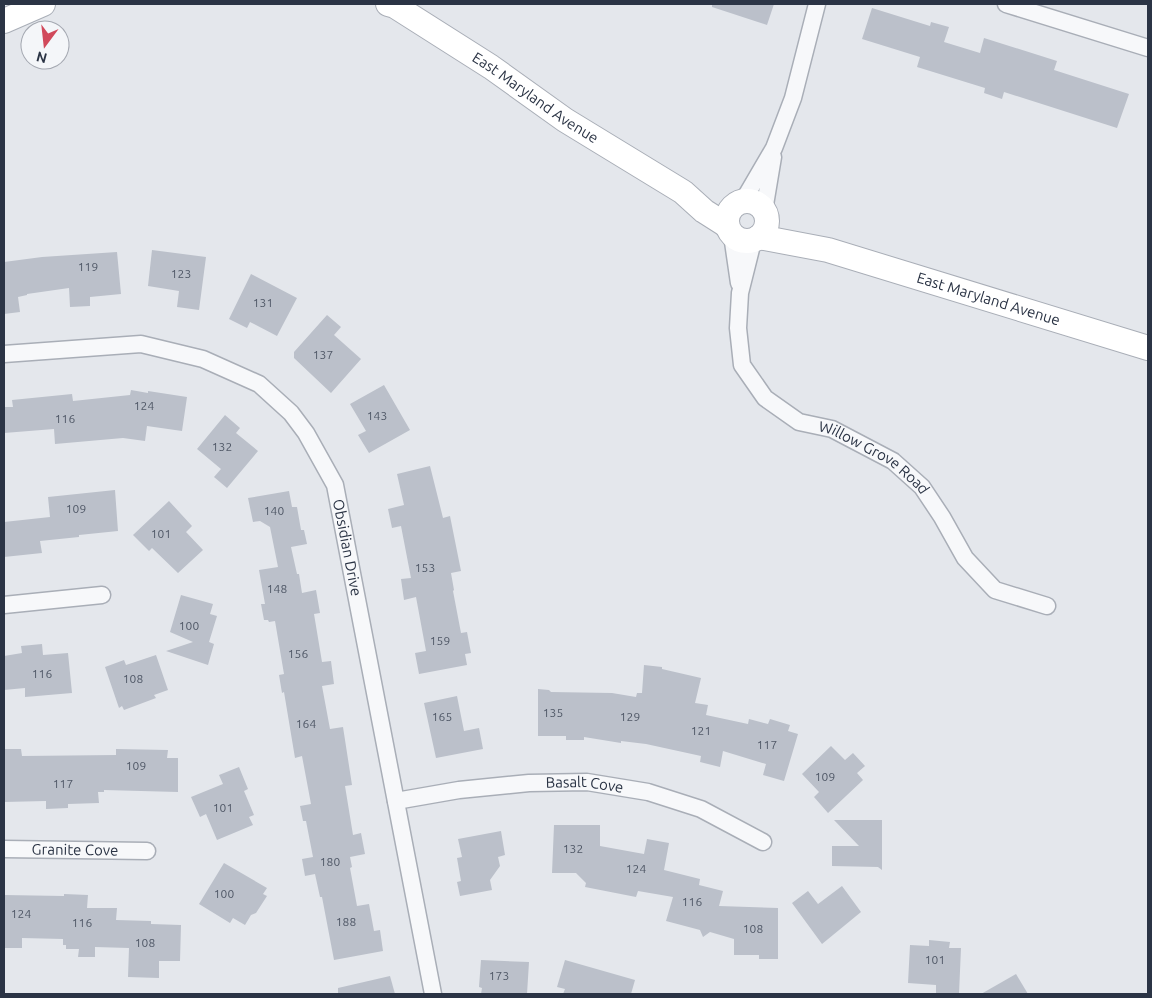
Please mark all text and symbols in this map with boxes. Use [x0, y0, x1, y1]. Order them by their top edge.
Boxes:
north arrow [20, 20, 70, 70]
text: N [35, 48, 49, 67]
street label: East Maryland Avenue [469, 48, 602, 146]
house number: 119 [78, 260, 98, 273]
house number: 123 [171, 267, 191, 280]
street label: East Maryland Avenue [915, 269, 1062, 329]
house number: 131 [253, 296, 273, 309]
house number: 137 [313, 348, 333, 361]
house number: 124 [134, 399, 154, 412]
house number: 143 [367, 409, 387, 422]
house number: 116 [55, 412, 75, 425]
street label: Willow Grove Road [817, 417, 933, 497]
house number: 132 [212, 440, 232, 453]
street label: Obsidian Drive [330, 498, 365, 597]
house number: 109 [66, 502, 86, 515]
house number: 140 [264, 504, 284, 517]
house number: 101 [151, 527, 171, 540]
house number: 153 [415, 561, 435, 574]
house number: 148 [267, 582, 287, 595]
house number: 100 [179, 619, 199, 632]
house number: 159 [430, 634, 450, 647]
house number: 156 [288, 647, 308, 660]
house number: 116 [32, 667, 52, 680]
house number: 108 [123, 672, 143, 685]
house number: 135 [543, 706, 563, 719]
house number: 165 [432, 710, 452, 723]
house number: 129 [620, 710, 640, 723]
house number: 164 [296, 717, 316, 730]
house number: 121 [691, 724, 711, 737]
house number: 117 [757, 738, 777, 751]
house number: 109 [126, 759, 146, 772]
house number: 109 [815, 770, 835, 783]
street label: Basalt Cove [545, 773, 625, 796]
house number: 117 [53, 777, 73, 790]
house number: 101 [213, 801, 233, 814]
street label: Granite Cove [32, 840, 118, 859]
house number: 132 [563, 842, 583, 855]
house number: 180 [320, 855, 340, 868]
house number: 124 [626, 862, 646, 875]
house number: 100 [214, 887, 234, 900]
house number: 116 [682, 895, 702, 908]
house number: 124 [11, 907, 31, 920]
house number: 188 [336, 915, 356, 928]
house number: 116 [72, 916, 92, 929]
house number: 108 [743, 922, 763, 935]
house number: 108 [135, 936, 155, 949]
house number: 101 [925, 953, 945, 966]
house number: 173 [489, 969, 509, 982]

